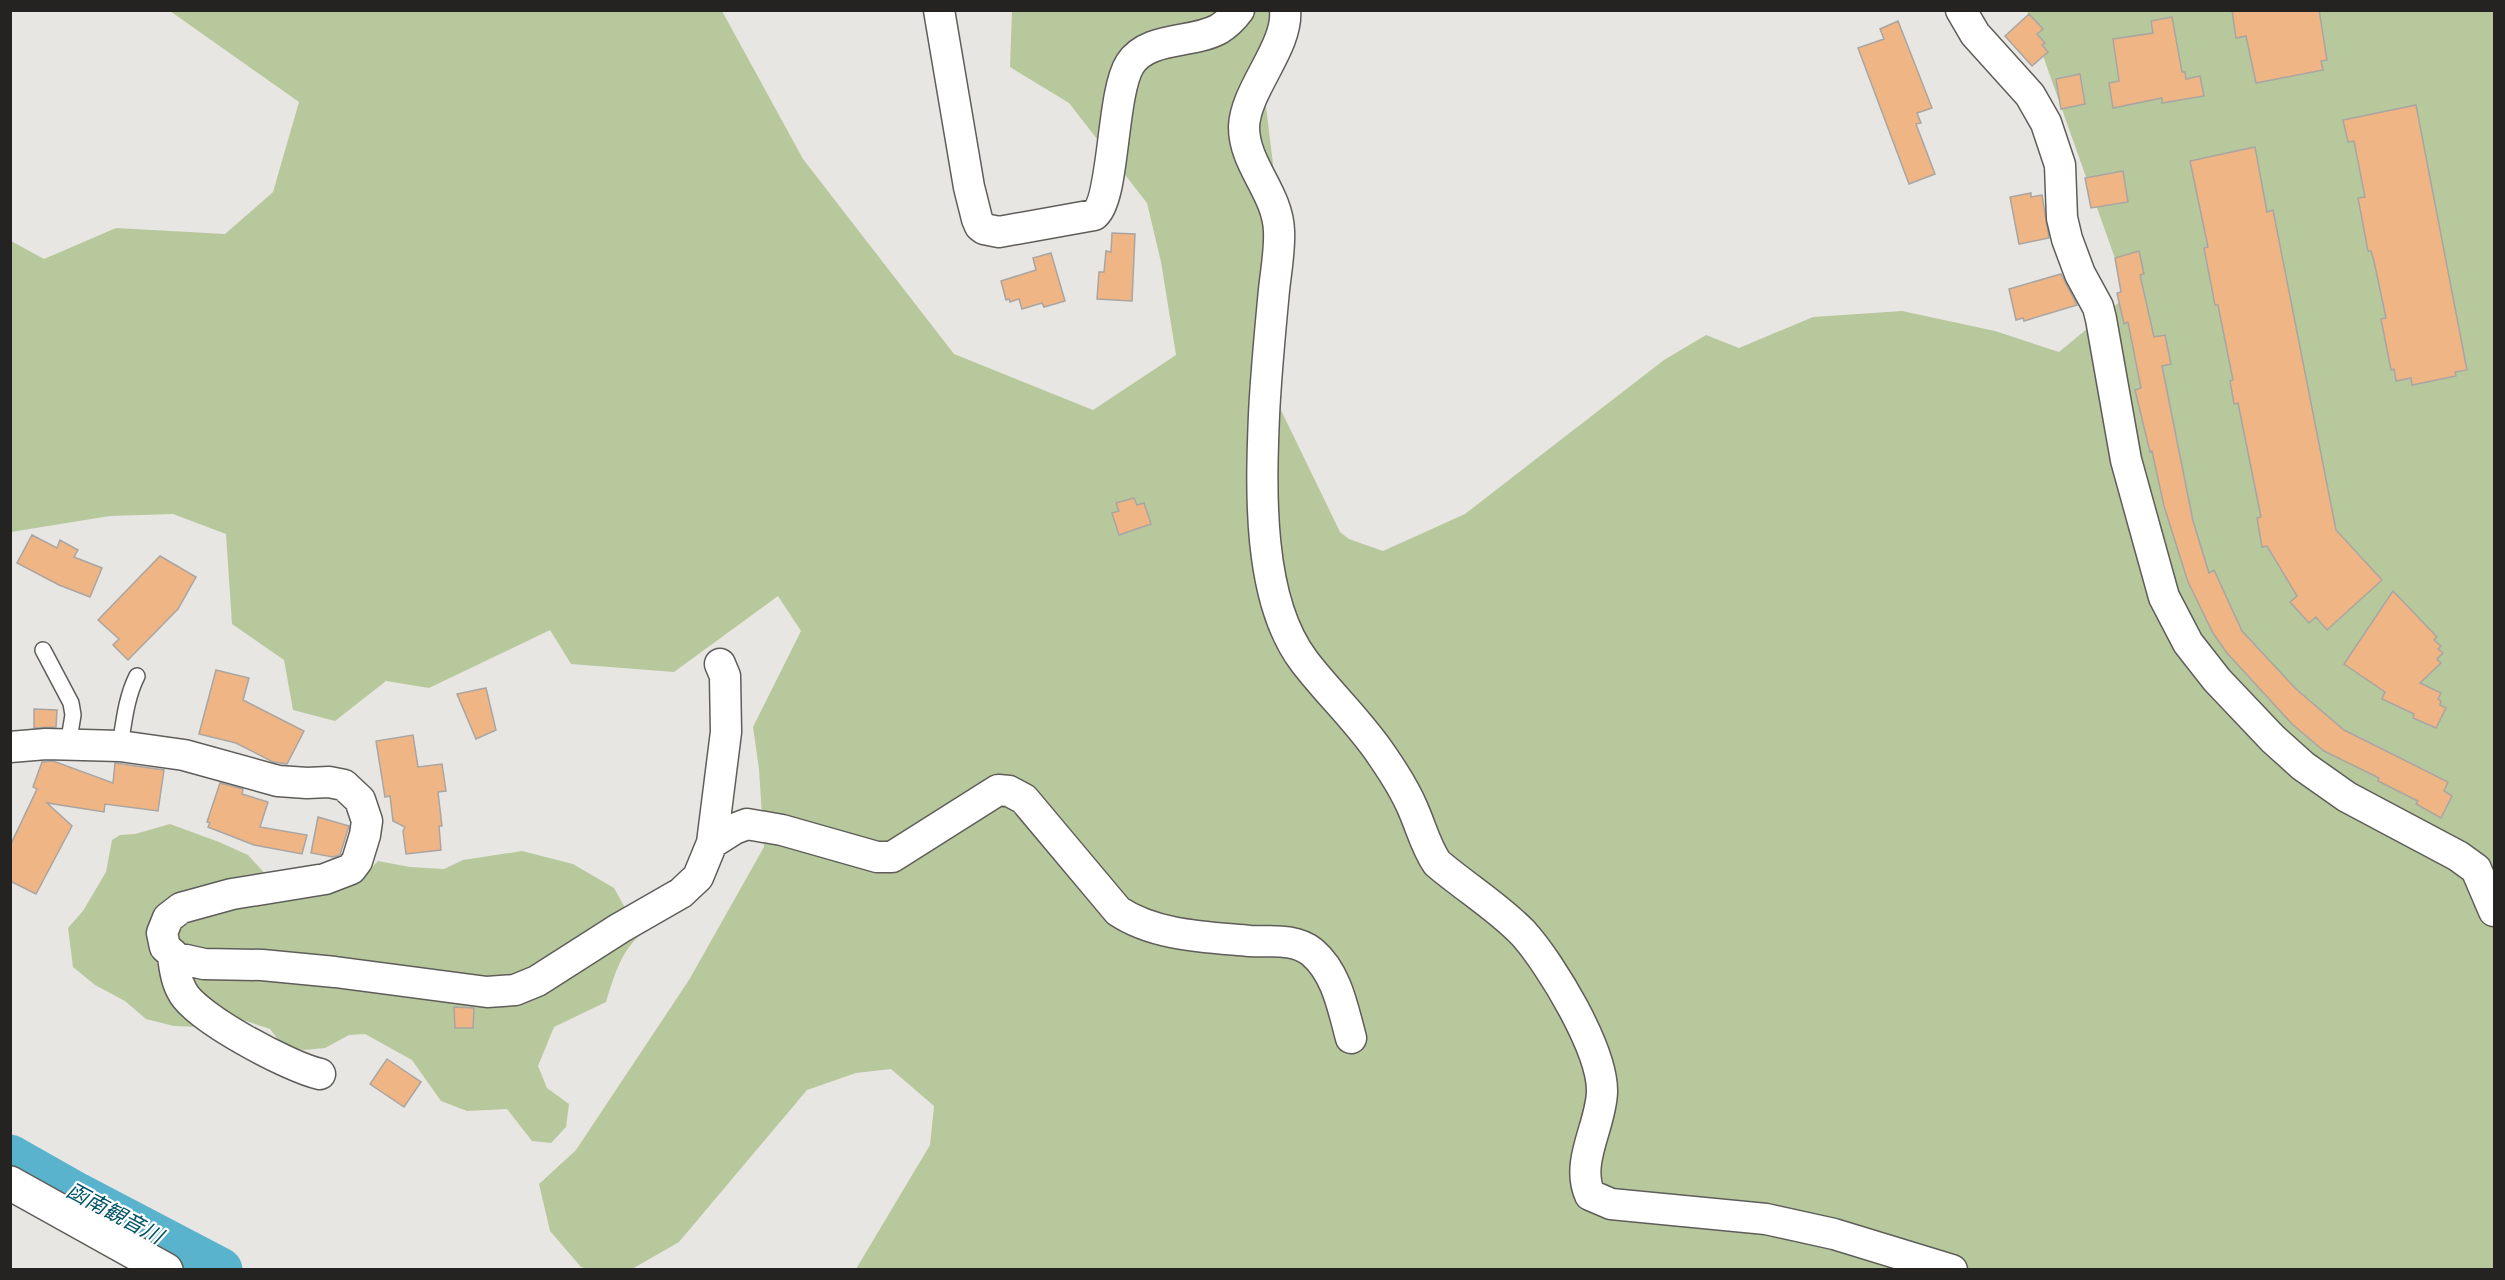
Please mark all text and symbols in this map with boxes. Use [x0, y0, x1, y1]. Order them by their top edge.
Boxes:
water label: 函南観音川 [63, 1178, 169, 1249]

